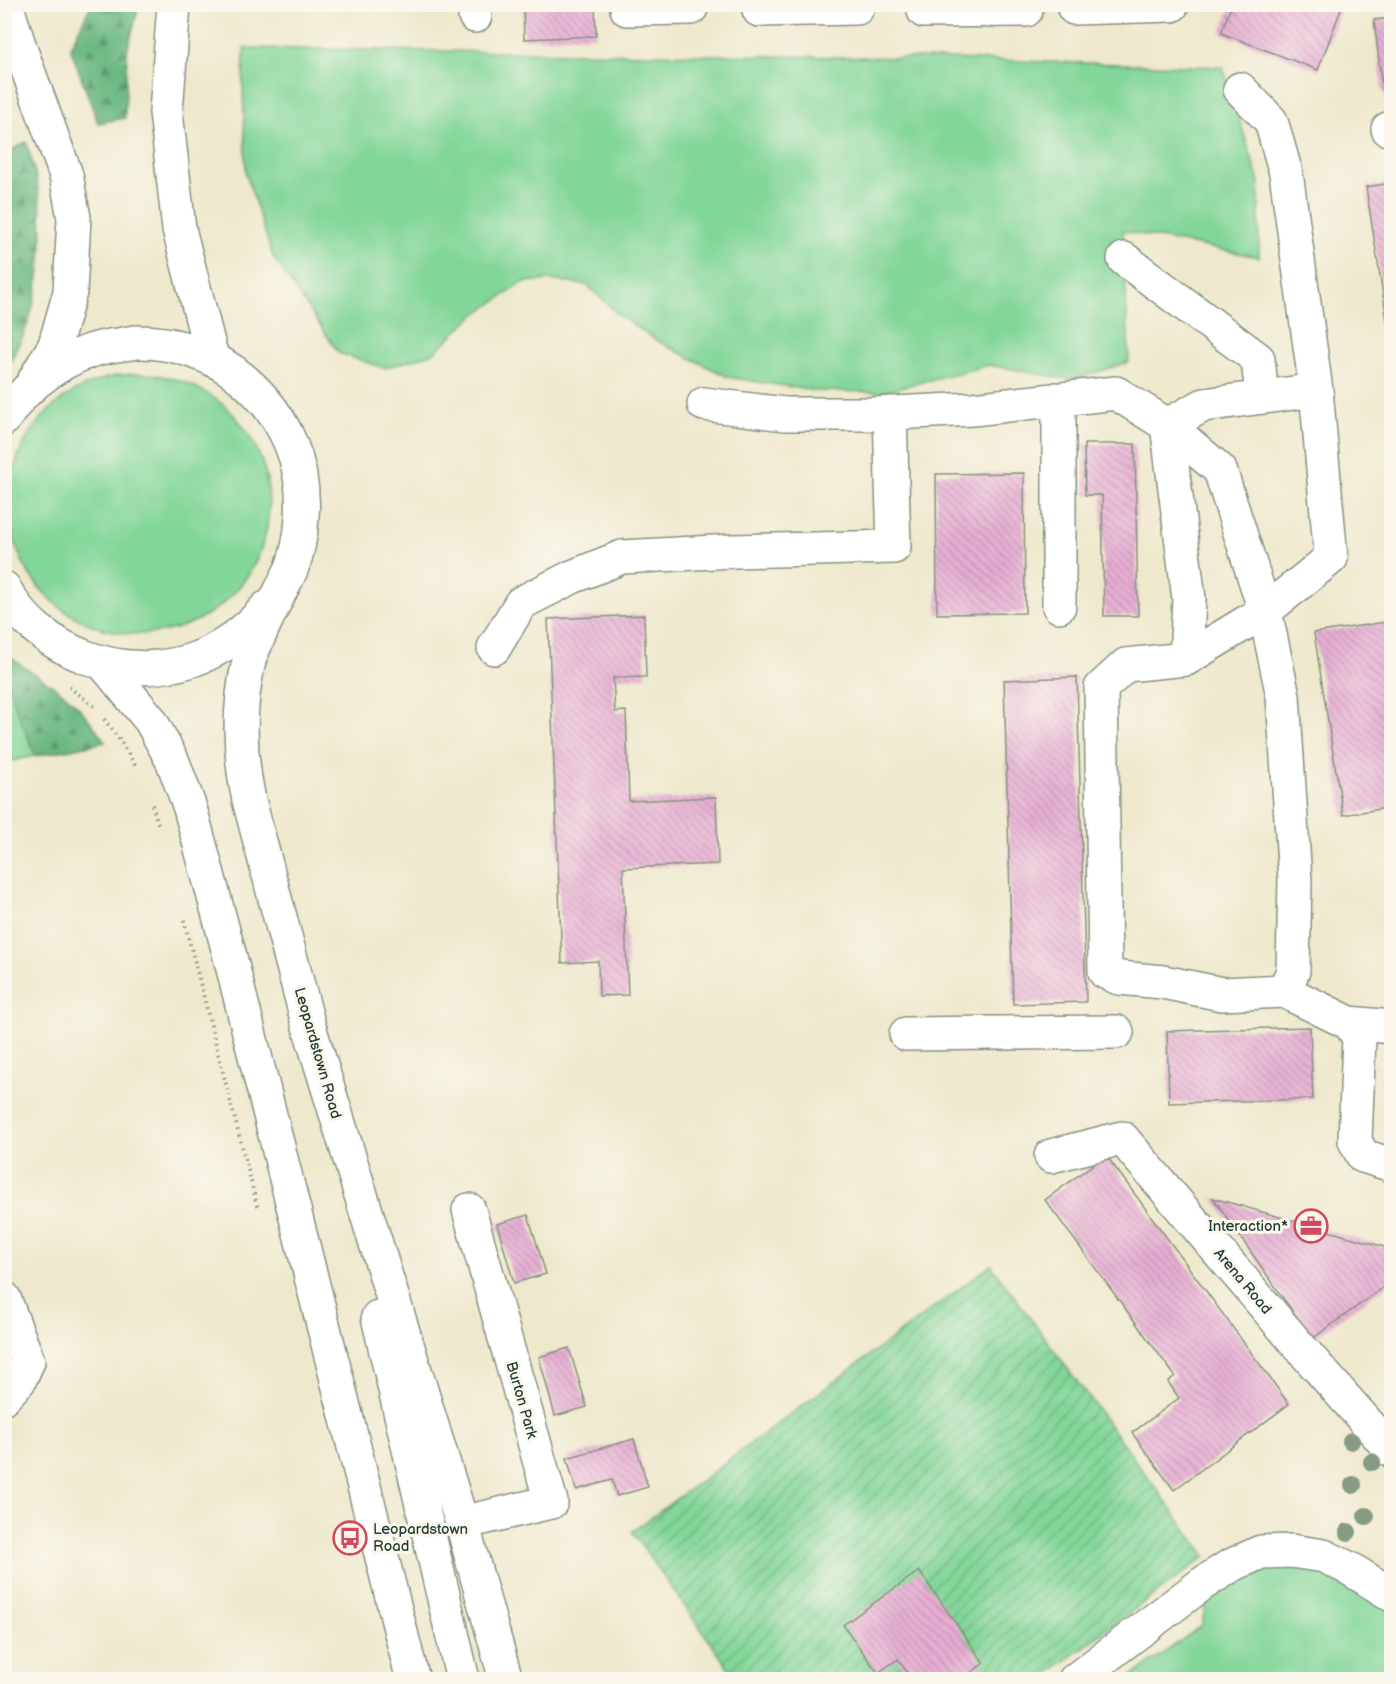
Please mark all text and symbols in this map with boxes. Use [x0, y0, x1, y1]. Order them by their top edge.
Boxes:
street label: Leopardstown Road [290, 985, 345, 1121]
office icon: Interaction* [1293, 1208, 1329, 1244]
place label: Interaction* [1208, 1217, 1288, 1236]
street label: Arena Road [1209, 1244, 1276, 1318]
street label: Burton Park [501, 1359, 542, 1442]
bus stop icon: Leopardstown Road [332, 1520, 368, 1556]
place label: Leopardstown Road [373, 1520, 468, 1556]

